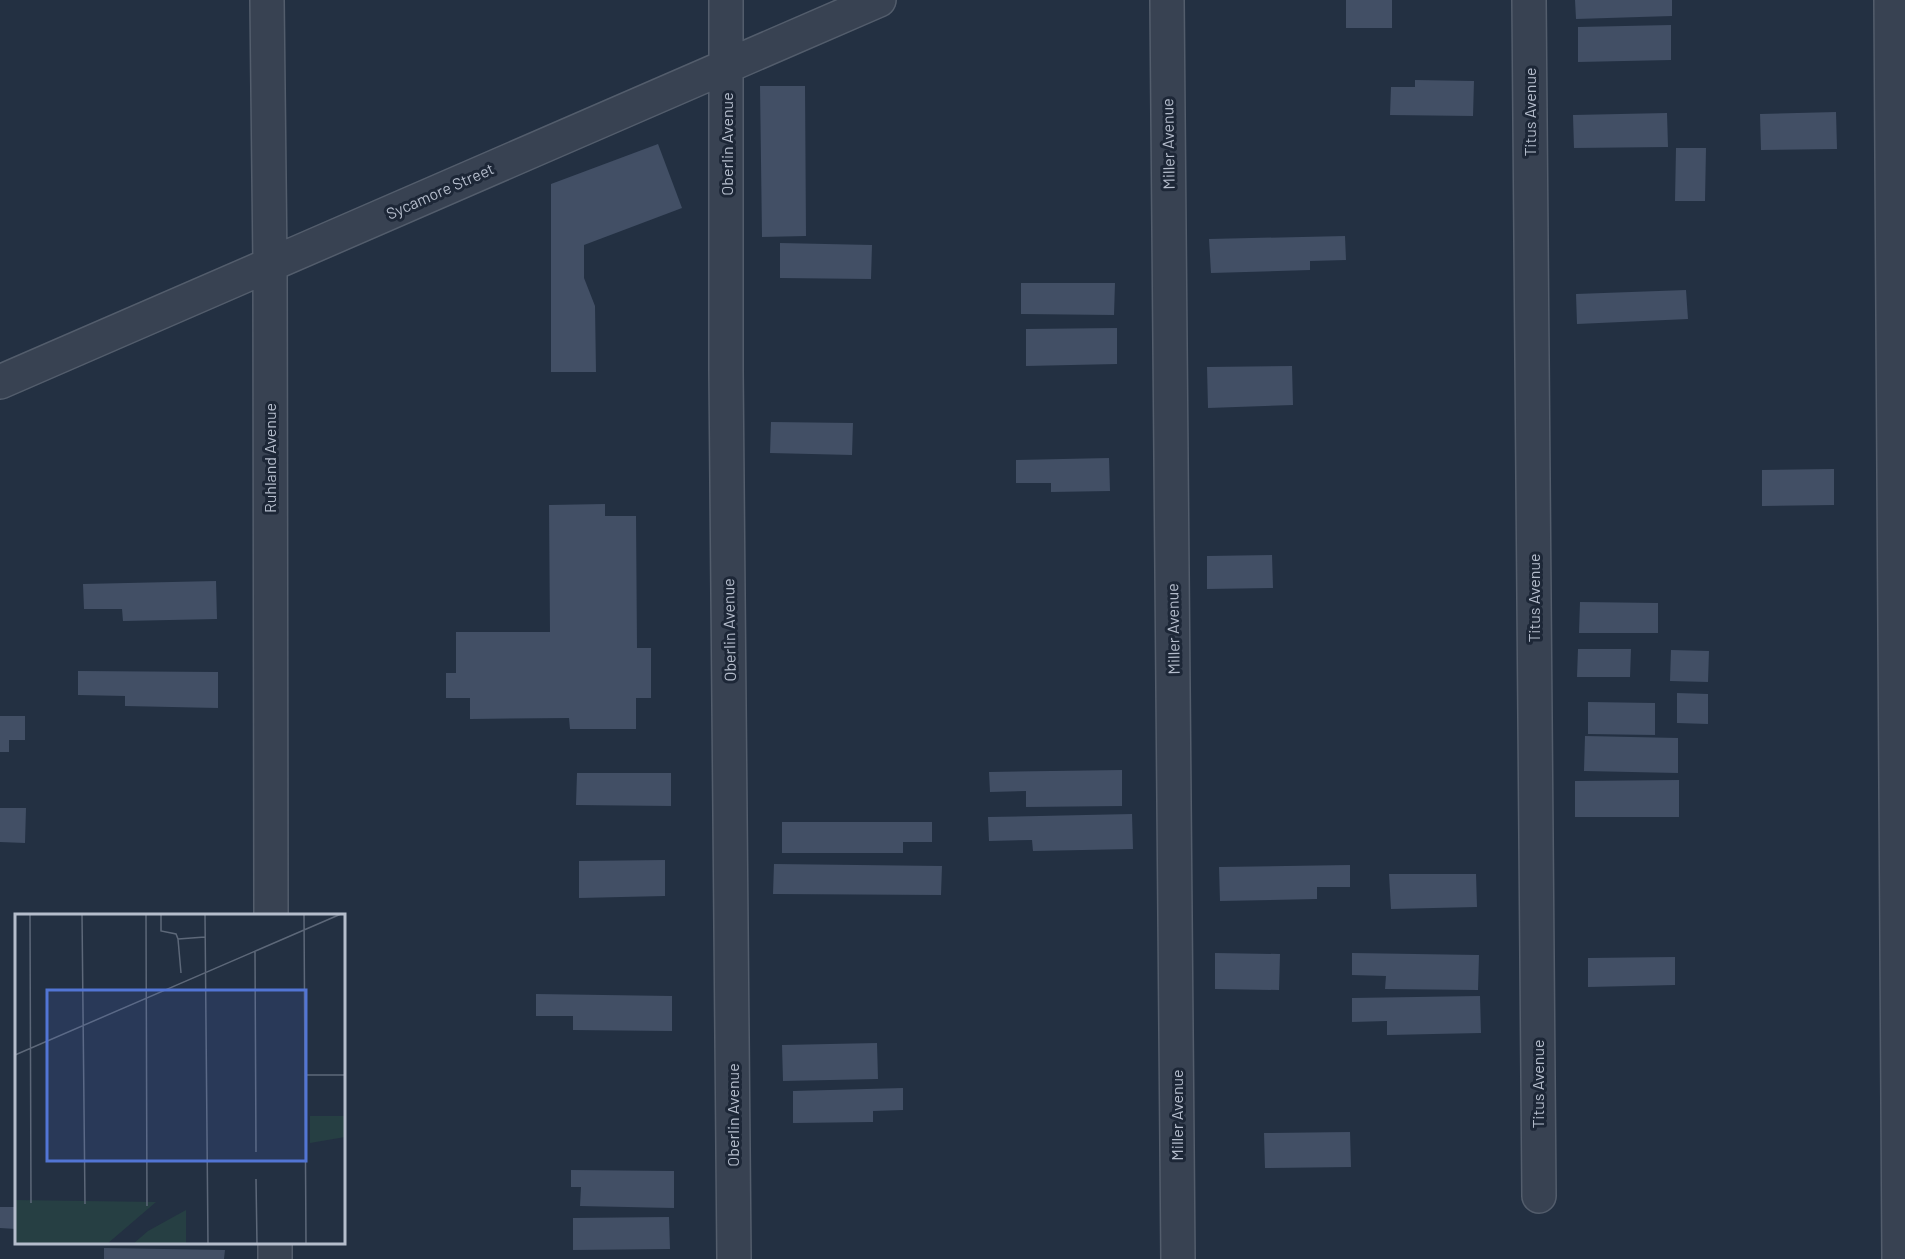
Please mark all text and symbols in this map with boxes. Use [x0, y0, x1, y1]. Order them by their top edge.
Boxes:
street label: Titus Avenue [1520, 67, 1539, 157]
street label: Oberlin Avenue [717, 92, 736, 196]
street label: Miller Avenue [1157, 98, 1178, 190]
street label: Sycamore Street [383, 158, 497, 223]
street label: Ruhland Avenue [260, 403, 279, 513]
street label: Titus Avenue [1524, 553, 1543, 643]
street label: Oberlin Avenue [718, 578, 739, 682]
street label: Miller Avenue [1162, 583, 1183, 675]
inset map [15, 914, 345, 1244]
street label: Titus Avenue [1528, 1039, 1547, 1129]
street label: Oberlin Avenue [723, 1063, 742, 1167]
street label: Miller Avenue [1167, 1069, 1186, 1161]

